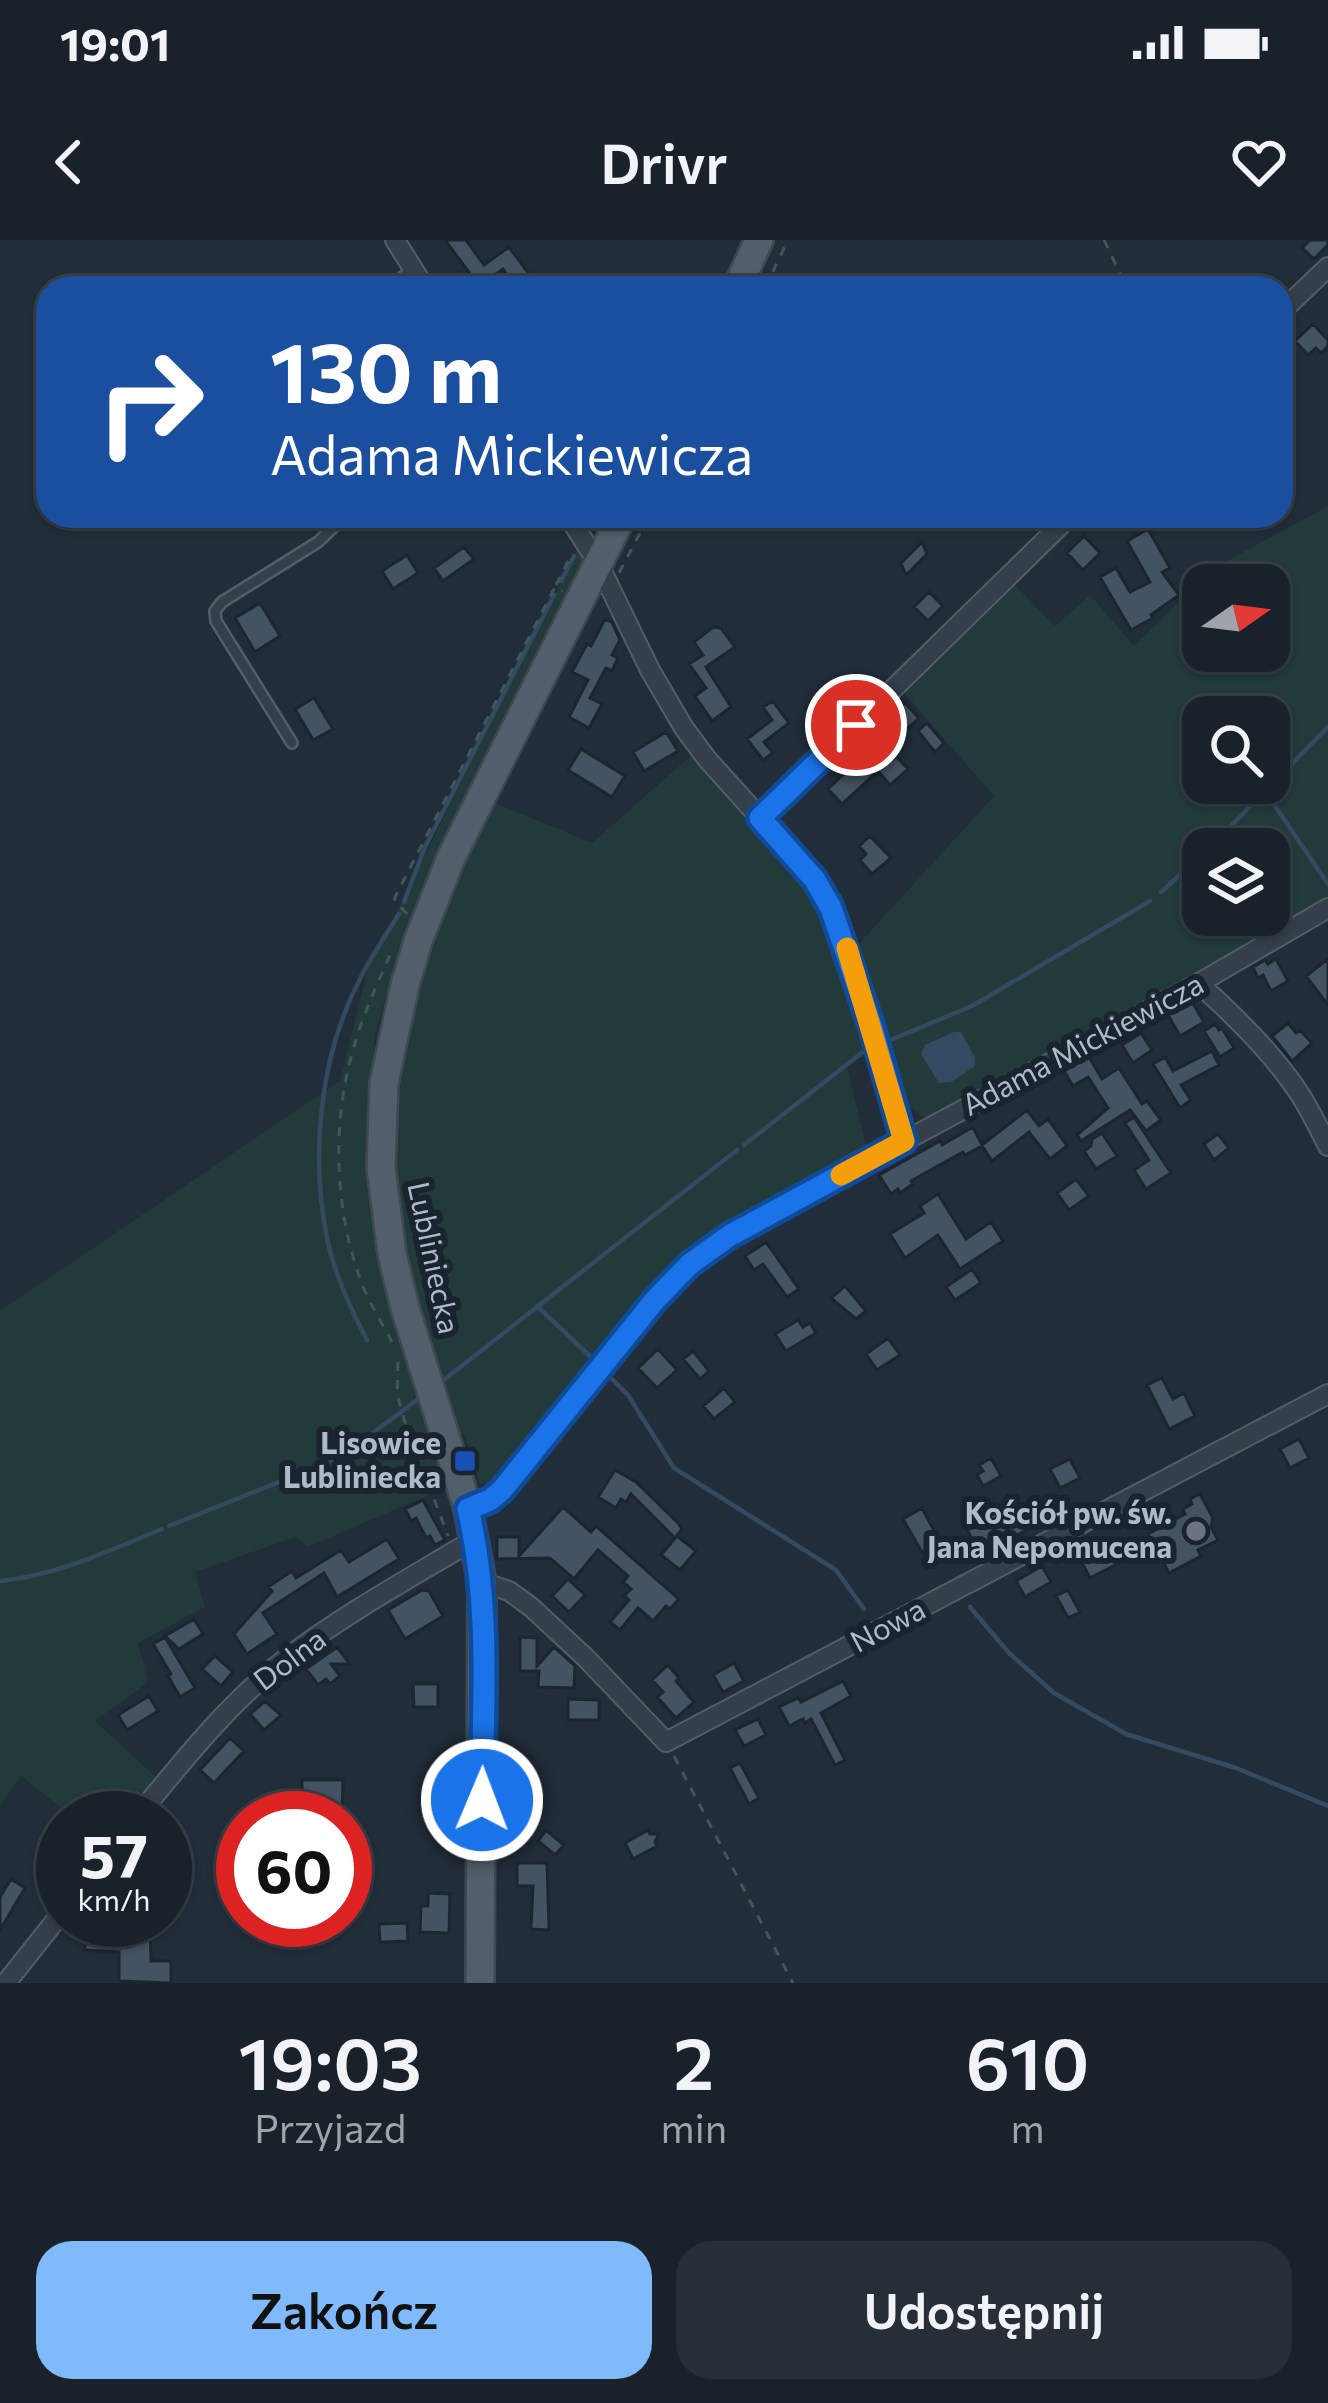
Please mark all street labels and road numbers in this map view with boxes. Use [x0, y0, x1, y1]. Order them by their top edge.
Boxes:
street label: Adama Mickiewicza [955, 963, 1209, 1122]
street label: Lubliniecka [401, 1178, 470, 1337]
street label: Nowa [843, 1589, 931, 1659]
street label: Dolna [245, 1619, 332, 1697]

